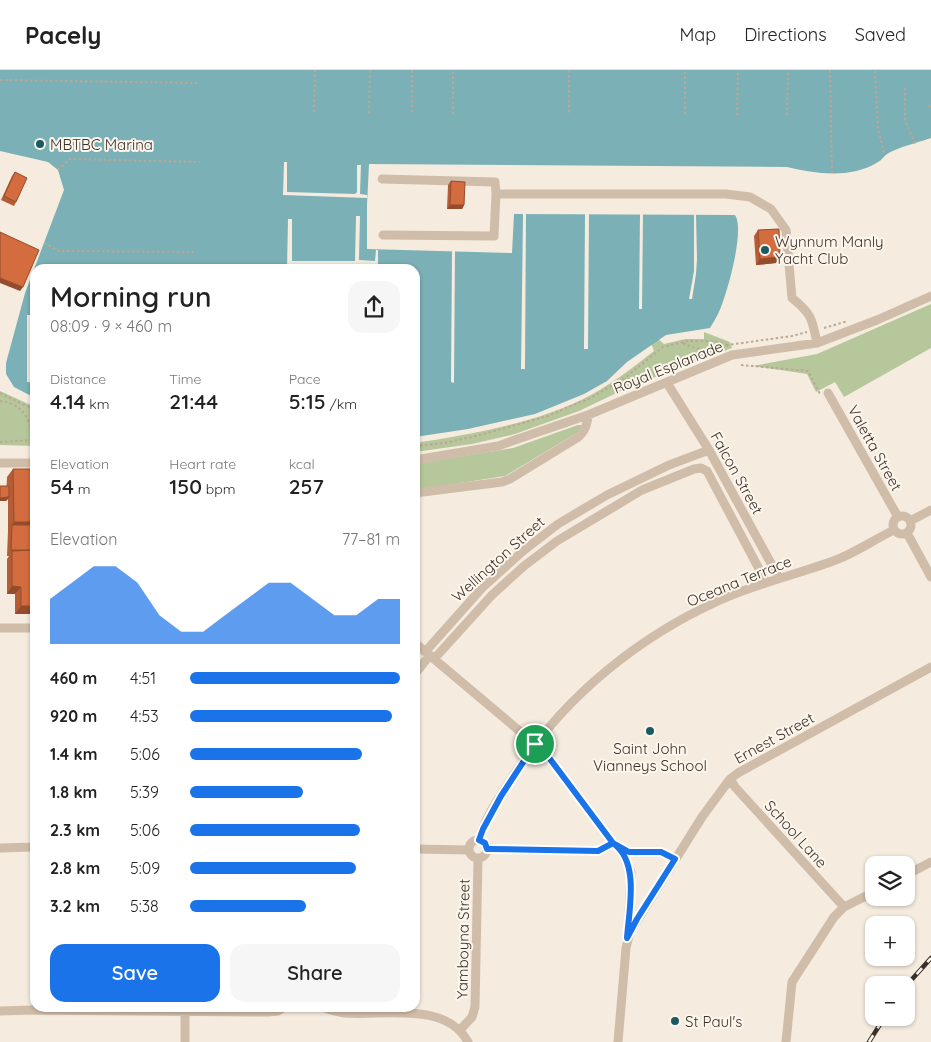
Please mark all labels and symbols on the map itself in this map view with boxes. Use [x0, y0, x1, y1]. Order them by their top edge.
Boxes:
place label: MBTBC Marina [50, 135, 153, 154]
marker: MBTBC Marina [34, 138, 46, 150]
place label: Wynnum Manly Yacht Club [775, 232, 884, 268]
marker: Wynnum Manly Yacht Club [759, 244, 771, 256]
street label: Royal Esplanade [610, 336, 726, 398]
street label: Valetta Street [844, 402, 906, 494]
street label: Falcon Street [707, 429, 767, 517]
street label: Wellington Street [448, 512, 548, 606]
street label: Oceana Terrace [684, 551, 794, 611]
street label: Ernest Street [731, 708, 817, 768]
pin [514, 723, 556, 765]
marker: Saint John Vianneys School [644, 725, 656, 737]
place label: Saint John Vianneys School [593, 739, 707, 775]
street label: School Lane [761, 796, 831, 872]
street label: Yamboyna Street [452, 879, 474, 999]
place label: St Paul's [685, 1012, 742, 1031]
marker: St Paul's [669, 1015, 681, 1027]

